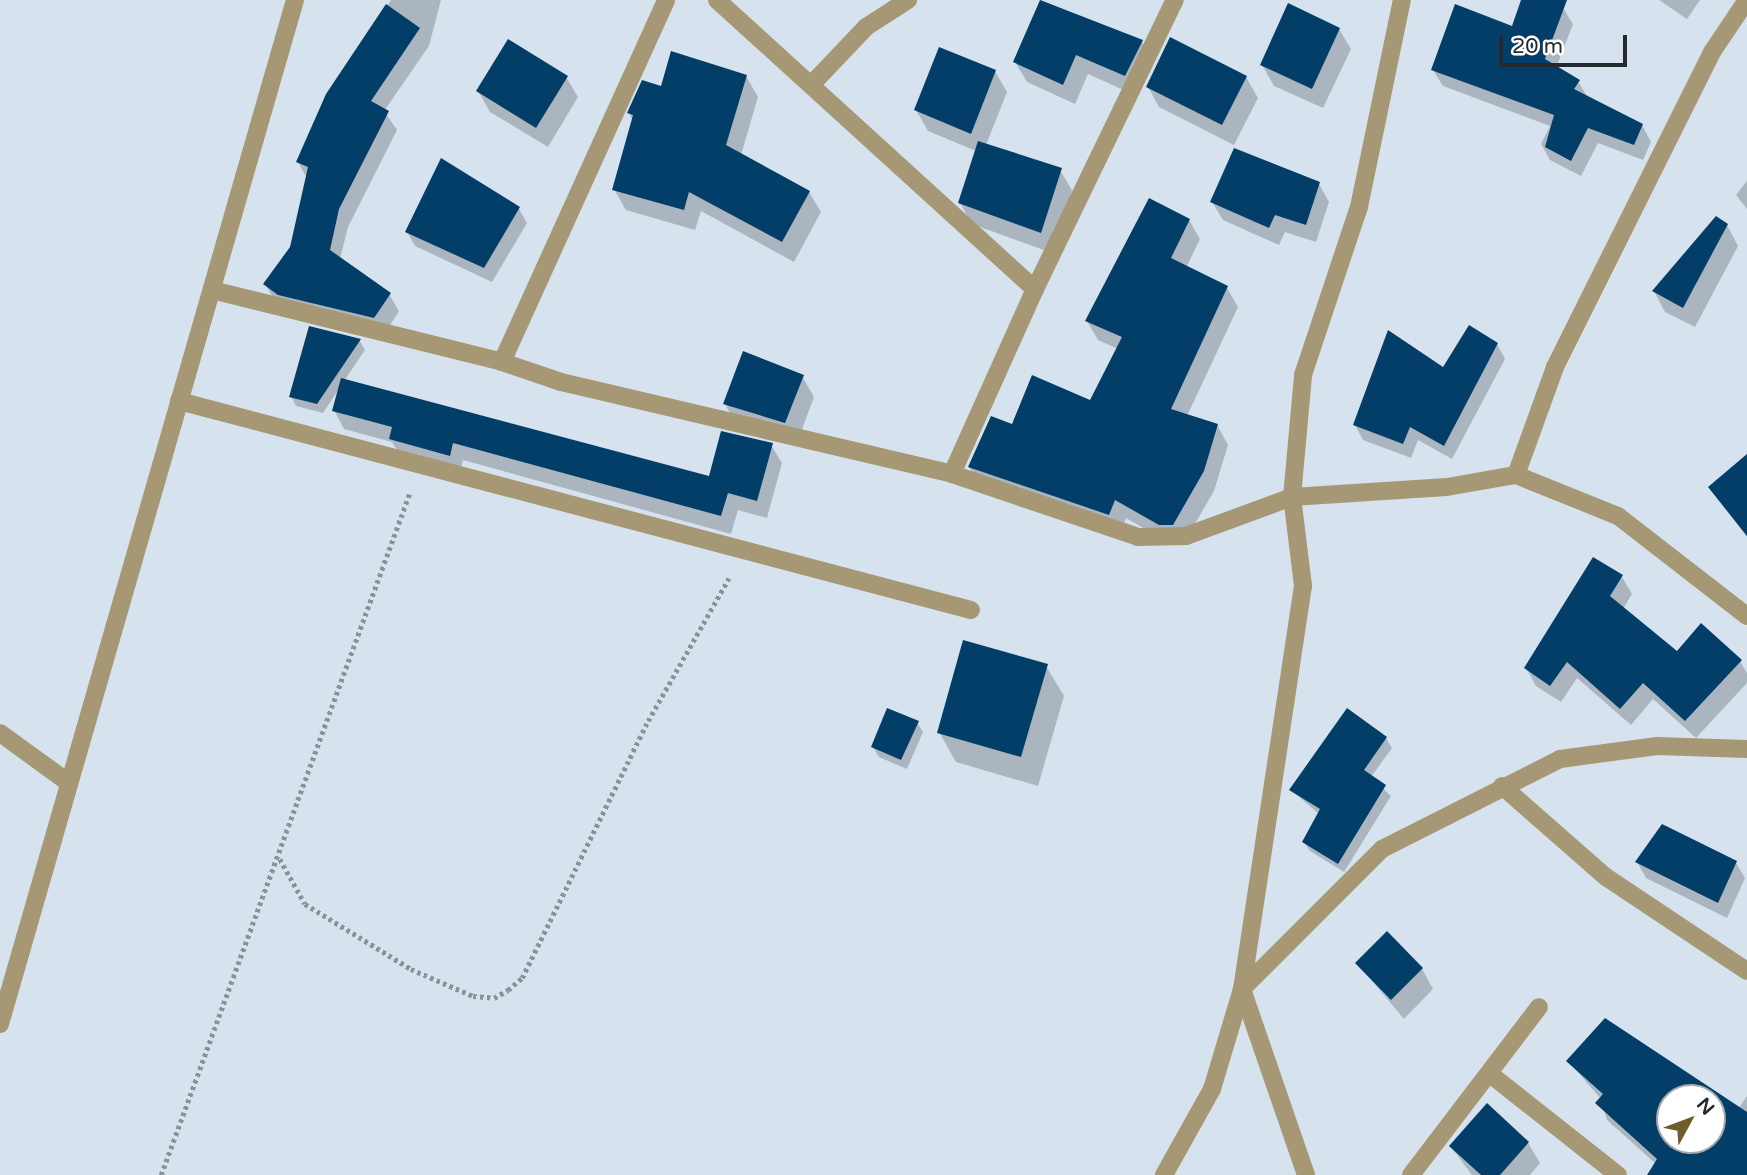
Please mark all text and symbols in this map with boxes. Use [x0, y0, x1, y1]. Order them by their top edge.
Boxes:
scale bar [1502, 21, 1630, 65]
text: 20 m [1512, 34, 1563, 59]
north arrow [1656, 1084, 1726, 1154]
text: N [1692, 1094, 1719, 1120]

